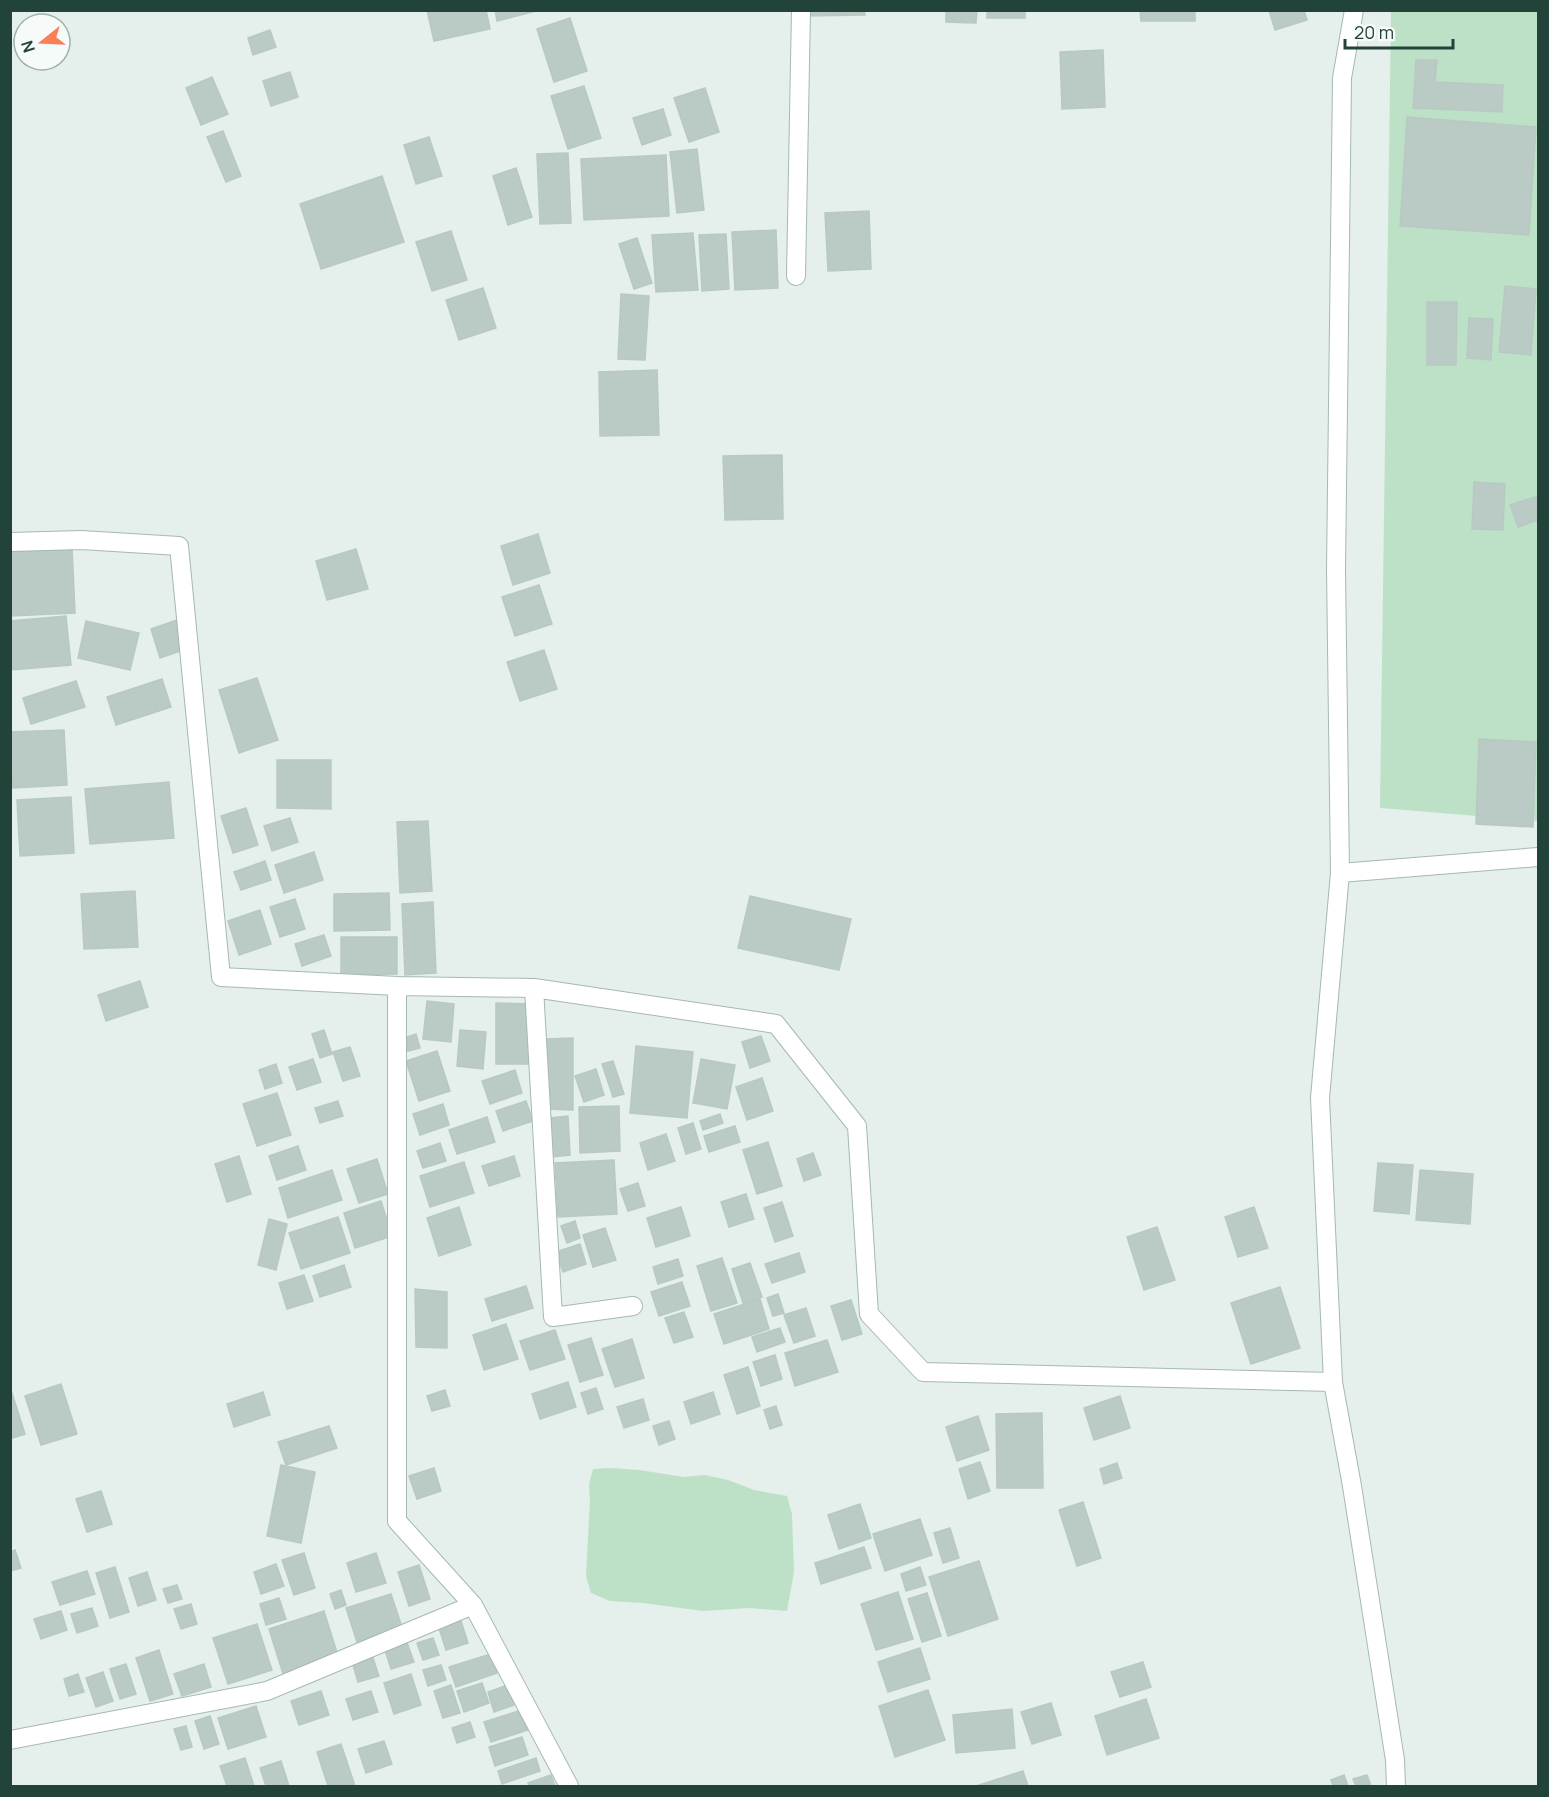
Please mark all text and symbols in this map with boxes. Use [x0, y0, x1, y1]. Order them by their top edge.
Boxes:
north arrow [12, 12, 72, 72]
scale bar [1345, 12, 1453, 50]
text: 20 m [1354, 20, 1394, 44]
text: N [15, 38, 40, 56]

